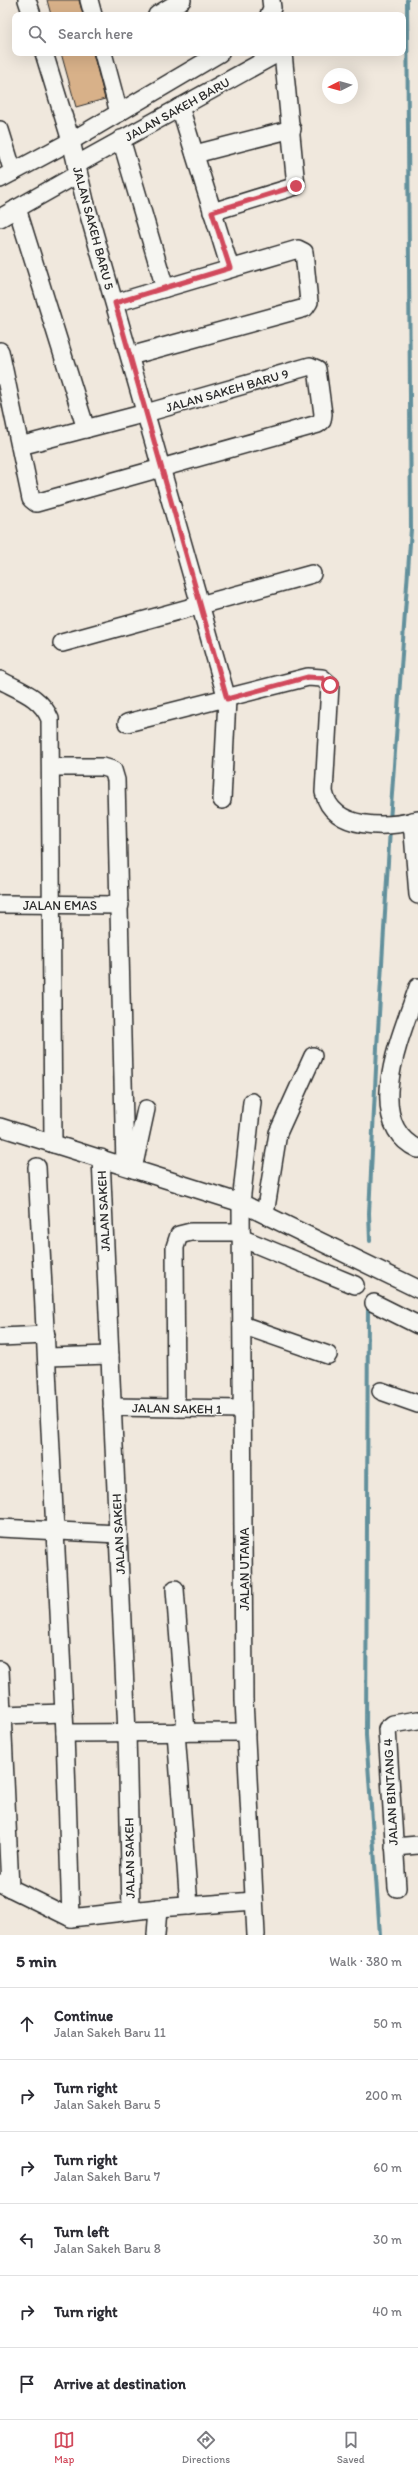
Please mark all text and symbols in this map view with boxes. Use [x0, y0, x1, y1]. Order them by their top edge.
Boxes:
search box [12, 12, 406, 56]
icon: search [26, 23, 48, 45]
text: Search here [58, 25, 133, 43]
north arrow [322, 68, 358, 104]
street label: JALAN SAKEH BARU [122, 74, 232, 144]
street label: JALAN SAKEH BARU 5 [70, 165, 117, 292]
route end [287, 177, 305, 195]
street label: JALAN SAKEH BARU 9 [164, 366, 290, 415]
route start [321, 676, 339, 694]
street label: JALAN EMAS [23, 898, 97, 913]
street label: JALAN SAKEH [94, 1170, 113, 1252]
street label: JALAN SAKEH 1 [132, 1400, 222, 1417]
street label: JALAN SAKEH [109, 1493, 128, 1575]
street label: JALAN UTAMA [237, 1527, 252, 1611]
street label: JALAN BINTANG 4 [380, 1738, 401, 1846]
street label: JALAN SAKEH [121, 1817, 138, 1899]
text: 5 min [16, 1951, 56, 1971]
text: Walk · 380 m [329, 1954, 402, 1969]
text: Continue [54, 2007, 113, 2025]
icon: ahead [16, 2013, 38, 2035]
text: 50 m [373, 2016, 402, 2031]
text: Jalan Sakeh Baru 11 [54, 2025, 166, 2040]
text: Turn right [54, 2079, 118, 2097]
icon: right [16, 2085, 38, 2107]
text: 200 m [365, 2088, 402, 2103]
text: Jalan Sakeh Baru 5 [54, 2097, 160, 2112]
text: Turn right [54, 2151, 118, 2169]
icon: right [16, 2157, 38, 2179]
text: 60 m [373, 2160, 402, 2175]
text: Jalan Sakeh Baru 7 [54, 2169, 160, 2184]
text: Turn left [54, 2223, 109, 2241]
icon: left [16, 2229, 38, 2251]
text: 30 m [373, 2232, 402, 2247]
text: Jalan Sakeh Baru 8 [54, 2241, 161, 2256]
icon: right [16, 2301, 38, 2323]
text: Turn right [54, 2303, 118, 2321]
text: 40 m [372, 2304, 402, 2319]
icon: arrive [16, 2373, 38, 2395]
text: Arrive at destination [54, 2375, 186, 2393]
tab: Map [53, 2429, 75, 2466]
tab: Directions [182, 2429, 230, 2466]
tab: Saved [337, 2429, 365, 2466]

